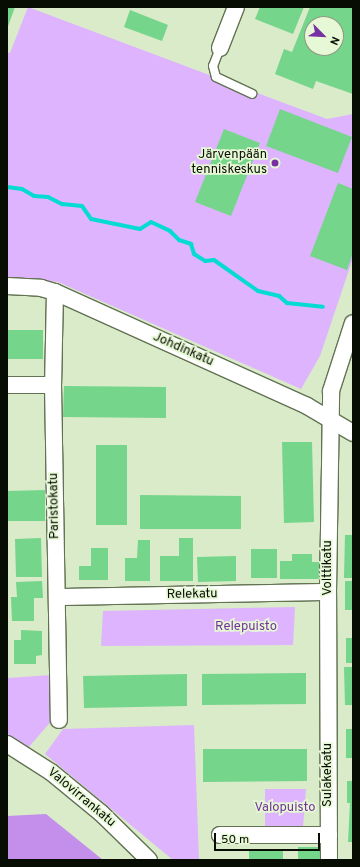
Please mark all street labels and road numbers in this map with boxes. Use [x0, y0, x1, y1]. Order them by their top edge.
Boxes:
street label: Johdinkatu [150, 330, 216, 370]
street label: Paristokatu [47, 473, 63, 539]
street label: Volttikatu [320, 540, 336, 596]
street label: Relekatu [166, 587, 218, 603]
street label: Sulakekatu [320, 743, 336, 807]
street label: Valovirrankatu [44, 765, 118, 831]

